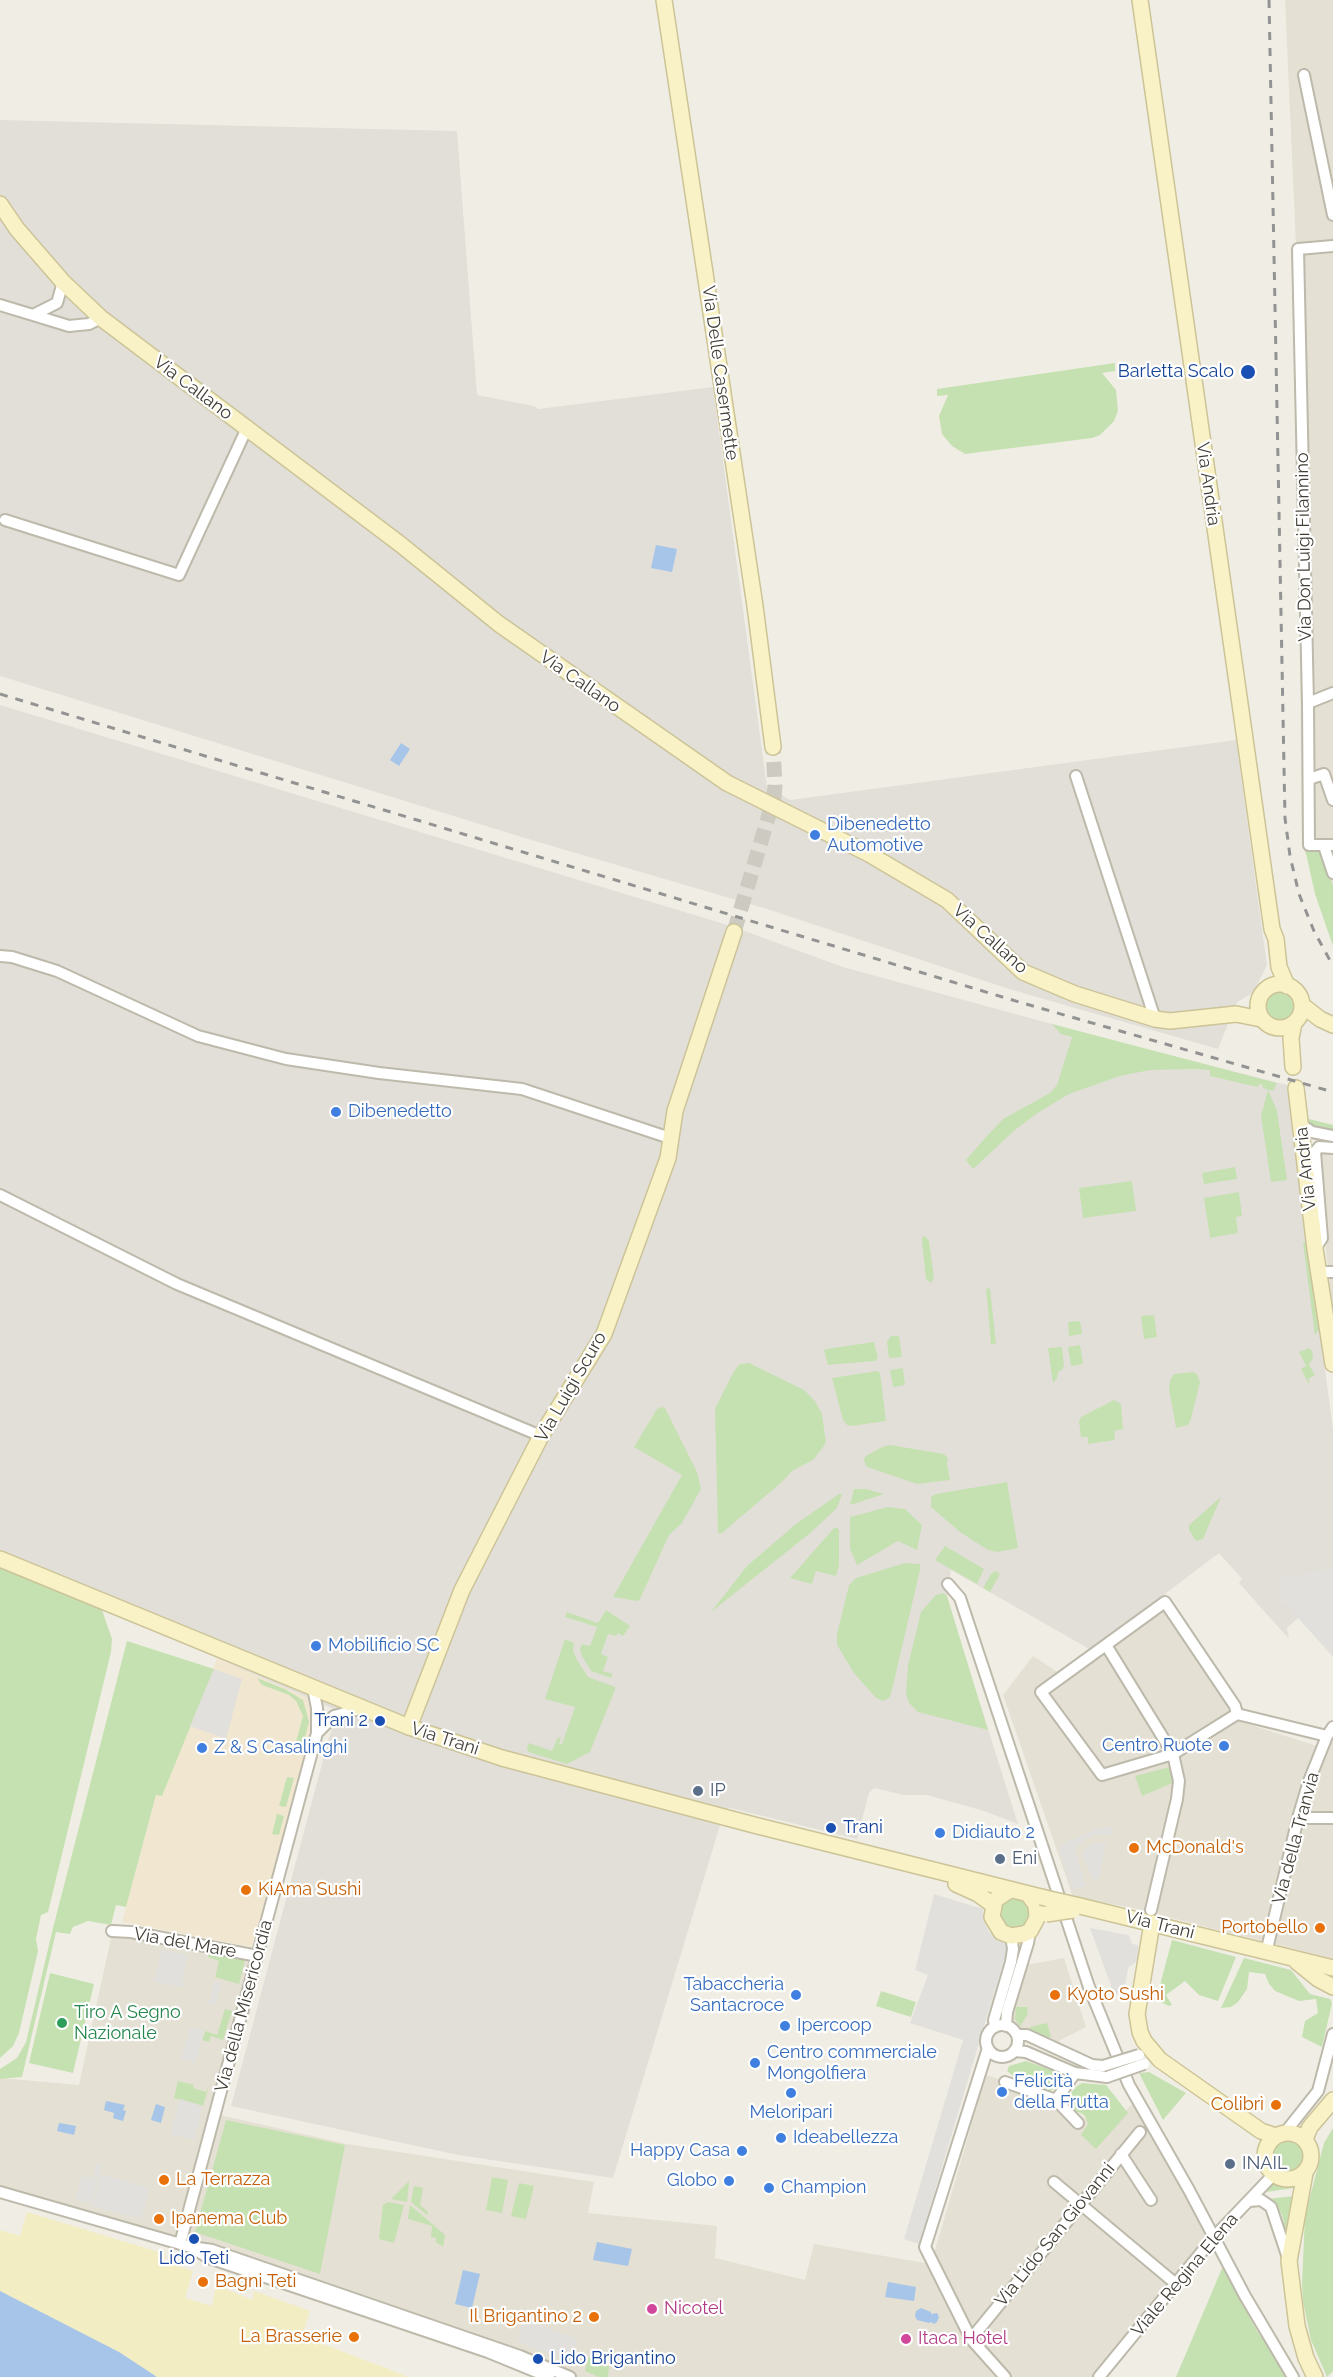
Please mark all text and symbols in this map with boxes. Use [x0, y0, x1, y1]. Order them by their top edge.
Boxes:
street label: Via Delle Casermette [697, 284, 743, 462]
street label: Via Callano [149, 351, 237, 425]
place label: Barletta Scalo [1118, 361, 1234, 383]
marker: Barletta Scalo [1239, 363, 1257, 381]
street label: Via Andria [1191, 441, 1225, 527]
street label: Via Don Luigi Filannino [1292, 452, 1316, 642]
street label: Via Callano [536, 646, 624, 718]
place label: Dibenedetto Automotive [827, 814, 931, 856]
marker: Dibenedetto Automotive [808, 828, 822, 842]
street label: Via Callano [948, 900, 1032, 978]
place label: Dibenedetto [348, 1101, 452, 1123]
marker: Dibenedetto [329, 1105, 343, 1119]
street label: Via Andria [1291, 1126, 1321, 1212]
street label: Via Luigi Scuro [531, 1328, 611, 1446]
place label: Mobilificio SC [328, 1635, 440, 1657]
marker: Mobilificio SC [309, 1639, 323, 1653]
place label: Trani 2 [314, 1710, 368, 1732]
marker: Trani 2 [373, 1714, 387, 1728]
street label: Via Trani [408, 1718, 482, 1760]
place label: Centro Ruote [1102, 1735, 1212, 1757]
place label: Z & S Casalinghi [214, 1737, 348, 1759]
marker: Centro Ruote [1217, 1739, 1231, 1753]
marker: Z & S Casalinghi [195, 1741, 209, 1755]
street label: Via della Tranvia [1268, 1770, 1324, 1906]
place label: IP [710, 1780, 726, 1802]
marker: IP [691, 1784, 705, 1798]
place label: Trani [843, 1817, 883, 1839]
marker: Trani [824, 1821, 838, 1835]
place label: Didiauto 2 [952, 1822, 1035, 1844]
marker: Didiauto 2 [933, 1826, 947, 1840]
place label: McDonald's [1146, 1837, 1244, 1859]
marker: McDonald's [1127, 1841, 1141, 1855]
place label: Eni [1012, 1848, 1037, 1870]
marker: Eni [993, 1852, 1007, 1866]
place label: KiAma Sushi [258, 1879, 361, 1901]
marker: KiAma Sushi [239, 1883, 253, 1897]
street label: Via Trani [1123, 1906, 1197, 1944]
place label: Portobello [1221, 1917, 1308, 1939]
street label: Via della Misericordia [211, 1918, 277, 2094]
marker: Portobello [1313, 1921, 1327, 1935]
street label: Via del Mare [132, 1923, 238, 1963]
place label: Tabaccheria Santacroce [683, 1974, 784, 2016]
place label: Kyoto Sushi [1067, 1984, 1164, 2006]
marker: Tabaccheria Santacroce [789, 1988, 803, 2002]
marker: Kyoto Sushi [1048, 1988, 1062, 2002]
place label: Tiro A Segno Nazionale [74, 2002, 181, 2044]
place label: Ipercoop [797, 2015, 871, 2037]
marker: Tiro A Segno Nazionale [55, 2016, 69, 2030]
marker: Ipercoop [778, 2019, 792, 2033]
place label: Centro commerciale Mongolfiera [767, 2042, 937, 2084]
marker: Centro commerciale Mongolfiera [748, 2056, 762, 2070]
place label: Felicità della Frutta [1014, 2071, 1109, 2114]
marker: Felicità della Frutta [995, 2085, 1009, 2099]
marker: Meloripari [784, 2086, 798, 2100]
place label: Colibrì [1211, 2094, 1264, 2116]
marker: Colibrì [1269, 2098, 1283, 2112]
place label: Meloripari [749, 2102, 833, 2124]
place label: Ideabellezza [793, 2127, 898, 2149]
marker: Ideabellezza [774, 2131, 788, 2145]
place label: Happy Casa [630, 2140, 730, 2162]
marker: Happy Casa [735, 2144, 749, 2158]
place label: INAIL [1242, 2153, 1287, 2175]
marker: INAIL [1223, 2157, 1237, 2171]
street label: Via Lido San Giovanni [990, 2159, 1120, 2311]
place label: La Terrazza [176, 2169, 270, 2191]
place label: Globo [667, 2170, 717, 2192]
marker: La Terrazza [157, 2173, 171, 2187]
marker: Globo [722, 2174, 736, 2188]
place label: Champion [781, 2177, 866, 2199]
marker: Champion [762, 2181, 776, 2195]
place label: Ipanema Club [171, 2208, 287, 2230]
street label: Viale Regina Elena [1127, 2209, 1243, 2341]
marker: Ipanema Club [152, 2212, 166, 2226]
marker: Lido Teti [187, 2232, 201, 2246]
place label: Lido Teti [159, 2248, 229, 2270]
place label: Bagni Teti [215, 2271, 296, 2293]
marker: Bagni Teti [196, 2275, 210, 2289]
place label: Nicotel [664, 2298, 724, 2320]
marker: Nicotel [645, 2302, 659, 2316]
place label: Il Brigantino 2 [469, 2306, 582, 2328]
marker: Il Brigantino 2 [587, 2310, 601, 2324]
place label: La Brasserie [240, 2326, 342, 2348]
place label: Itaca Hotel [918, 2328, 1008, 2350]
marker: La Brasserie [347, 2330, 361, 2344]
marker: Itaca Hotel [899, 2332, 913, 2346]
place label: Lido Brigantino [550, 2348, 676, 2370]
marker: Lido Brigantino [531, 2352, 545, 2366]

